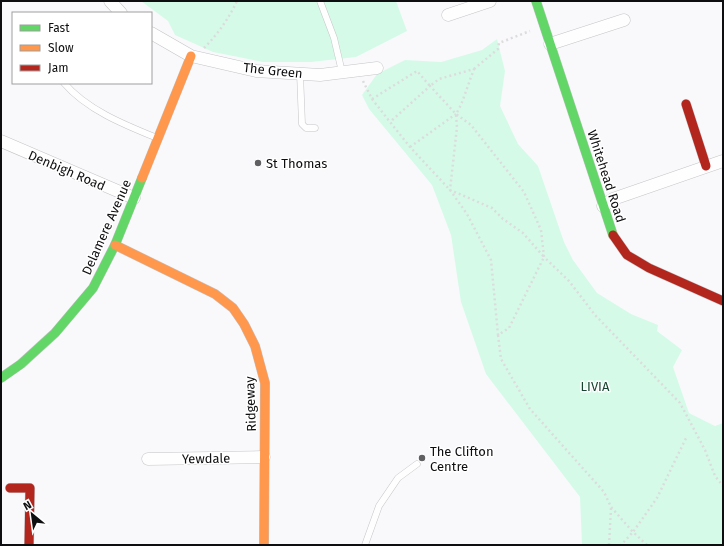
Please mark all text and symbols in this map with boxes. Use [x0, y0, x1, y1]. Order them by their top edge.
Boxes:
legend [12, 12, 152, 84]
text: Fast [48, 21, 70, 35]
text: Slow [48, 41, 74, 55]
street label: The Green [243, 60, 303, 81]
text: Jam [48, 61, 68, 75]
street label: Whitehead Road [584, 128, 629, 224]
street label: Denbigh Road [26, 147, 108, 193]
place label: St Thomas [266, 156, 327, 171]
marker: St Thomas [253, 158, 263, 168]
street label: Delamere Avenue [79, 177, 134, 277]
street label: Ridgeway [242, 375, 259, 432]
park label: LIVIA [581, 379, 610, 394]
place label: The Clifton Centre [430, 444, 494, 474]
street label: Yewdale [182, 451, 230, 466]
marker: The Clifton Centre [417, 453, 427, 463]
north arrow [12, 494, 52, 534]
text: N [21, 498, 34, 513]

